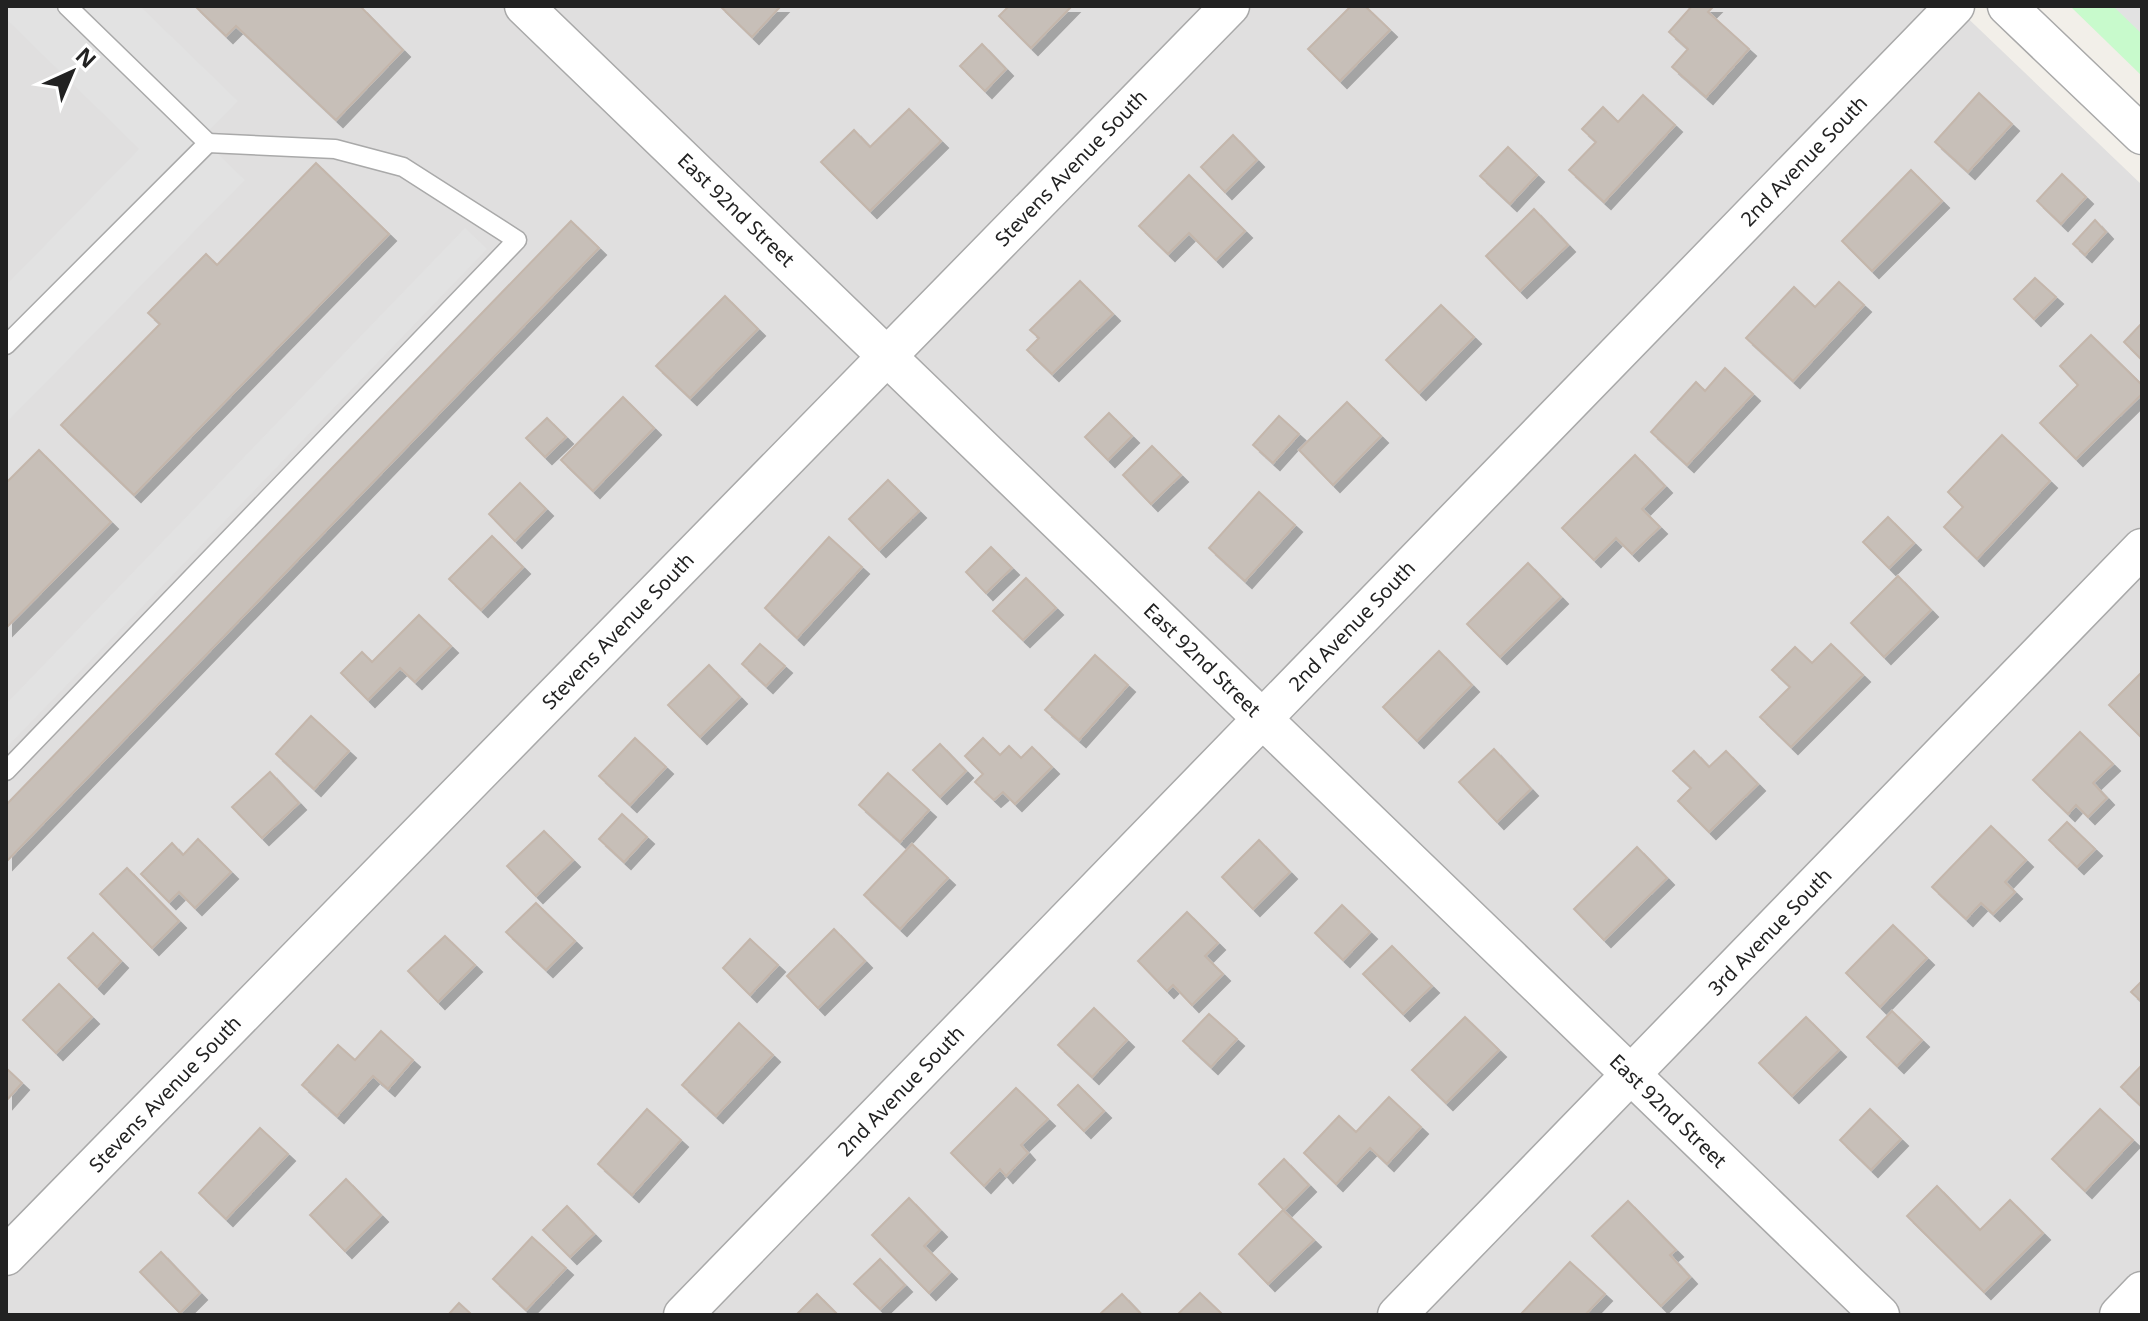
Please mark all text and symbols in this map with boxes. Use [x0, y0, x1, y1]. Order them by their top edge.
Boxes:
north arrow [32, 32, 112, 112]
text: N [70, 40, 103, 74]
street label: Stevens Avenue South [989, 83, 1153, 252]
street label: 2nd Avenue South [1734, 90, 1873, 232]
street label: East 92nd Street [672, 147, 801, 272]
street label: Stevens Avenue South [536, 546, 700, 715]
street label: 2nd Avenue South [1282, 555, 1421, 697]
street label: East 92nd Street [1138, 597, 1267, 722]
street label: 3rd Avenue South [1702, 862, 1837, 1001]
street label: Stevens Avenue South [83, 1009, 247, 1178]
street label: 2nd Avenue South [831, 1020, 970, 1162]
street label: East 92nd Street [1604, 1048, 1733, 1173]

